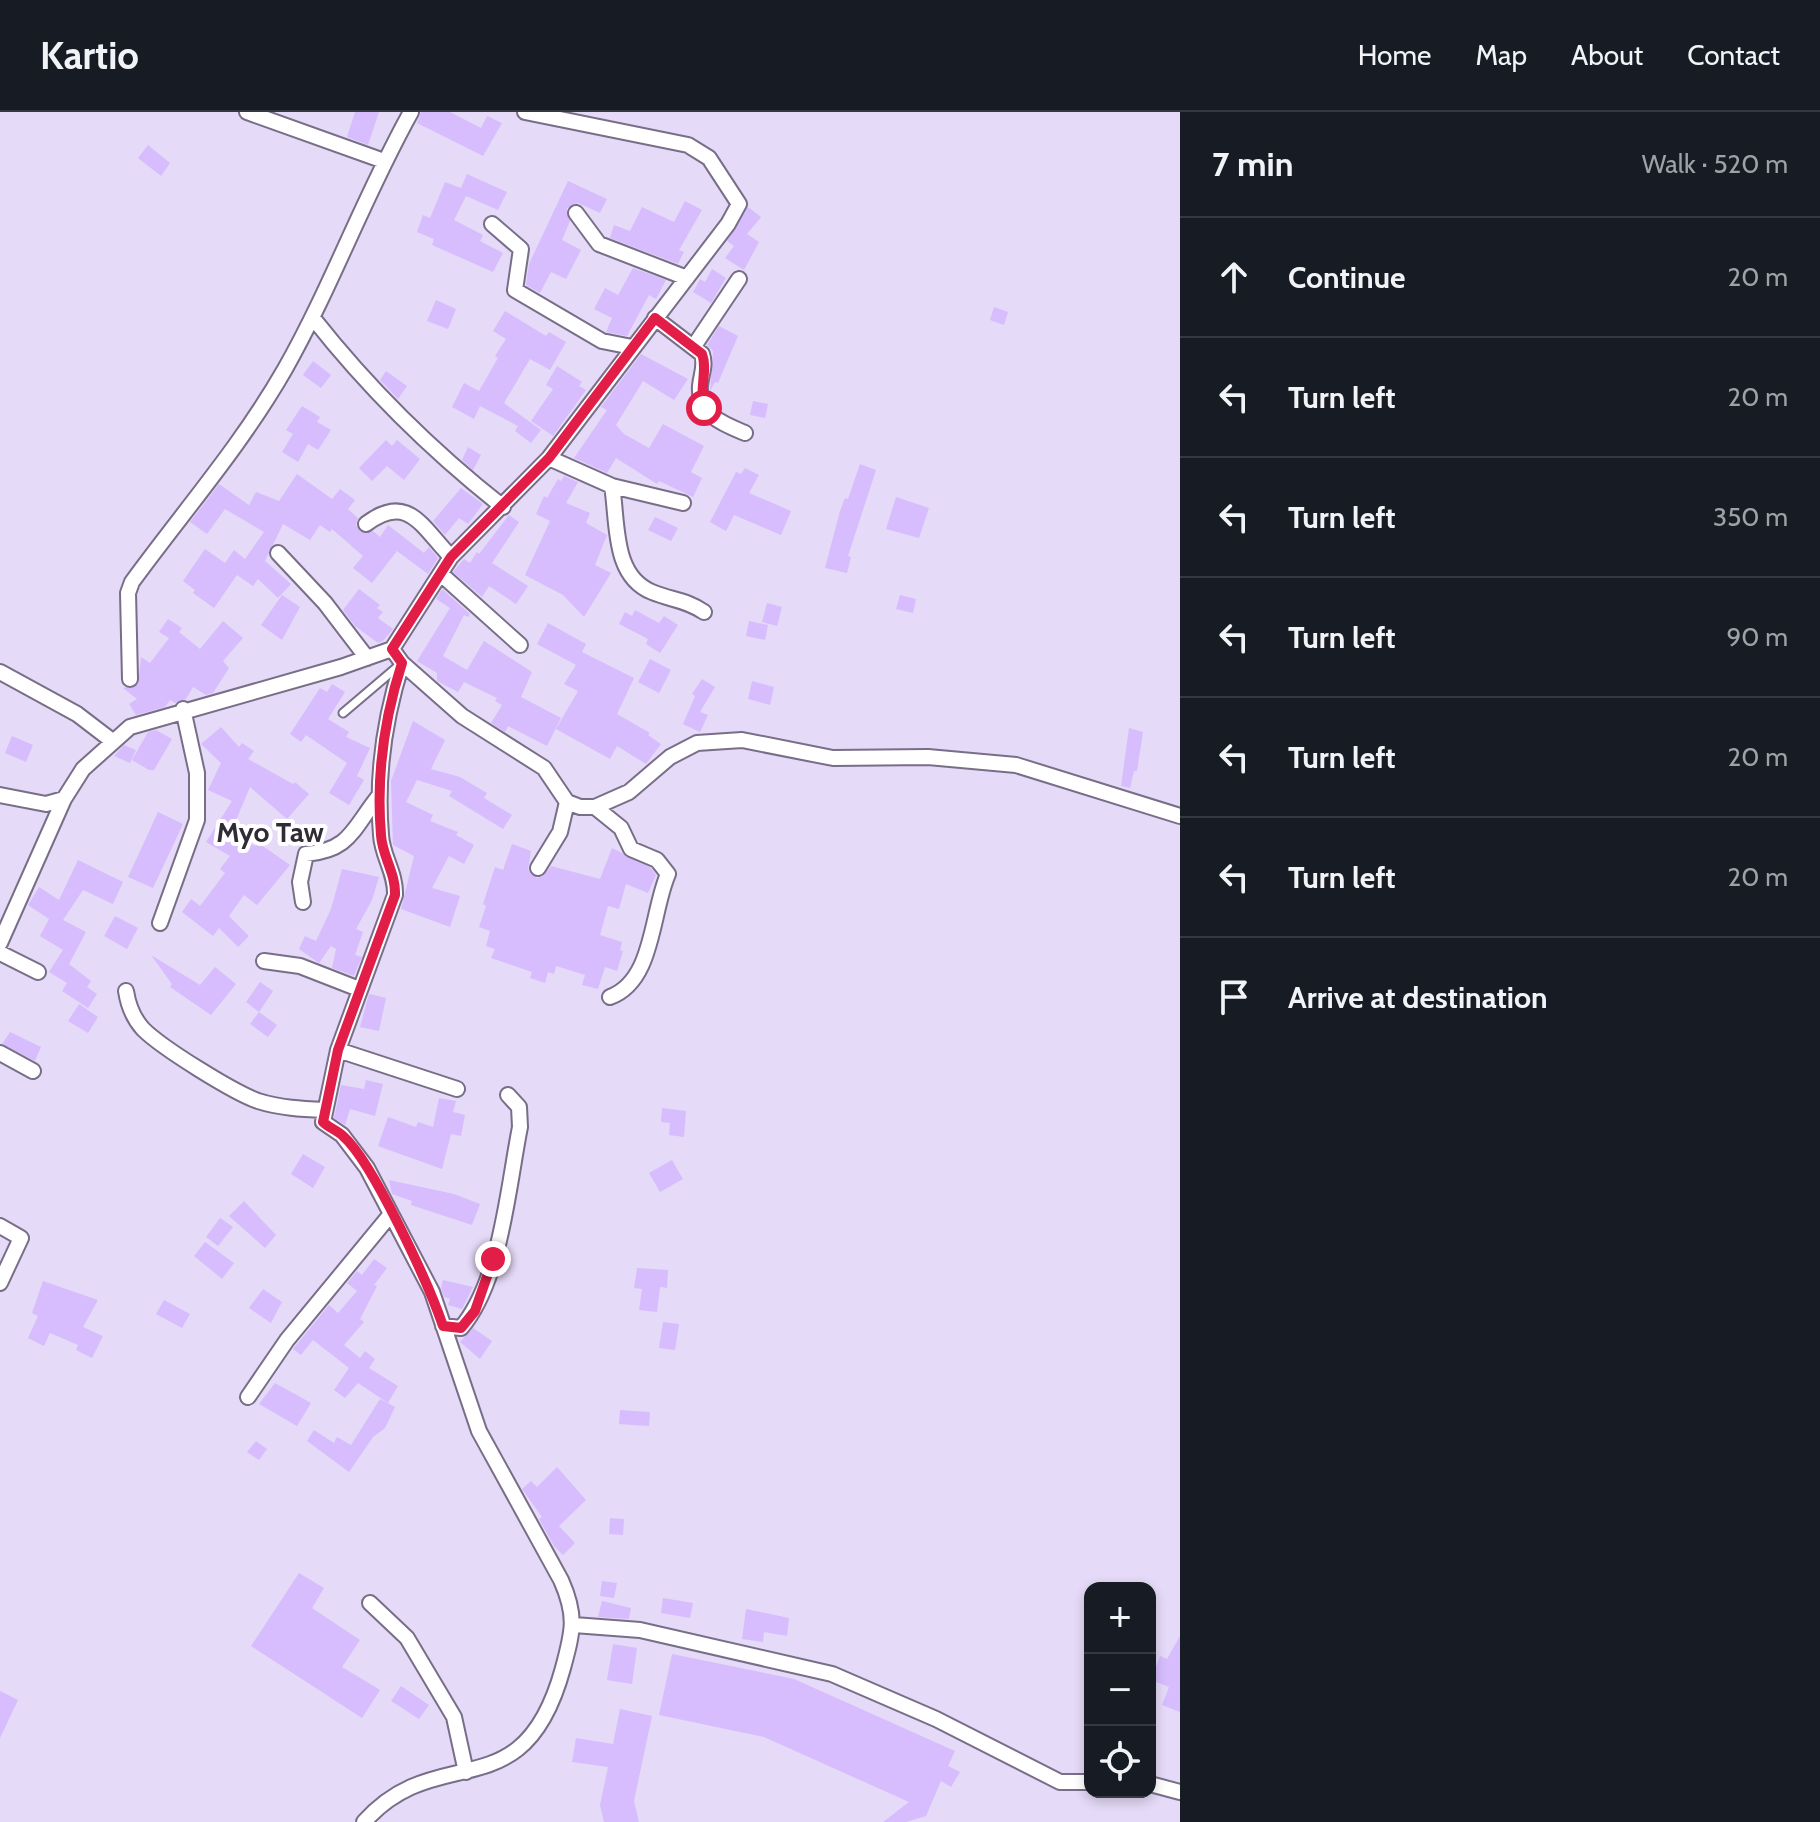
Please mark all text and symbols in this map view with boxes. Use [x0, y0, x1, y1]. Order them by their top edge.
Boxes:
text: Kartio [40, 32, 139, 79]
text: Home [1358, 38, 1431, 72]
text: Map [1475, 38, 1527, 72]
text: About [1571, 38, 1643, 72]
text: Contact [1687, 38, 1780, 72]
text: 7 min [1212, 143, 1293, 185]
text: Walk · 520 m [1642, 148, 1788, 180]
icon: ahead [1212, 255, 1256, 299]
text: Continue [1288, 259, 1405, 296]
text: 20 m [1728, 261, 1788, 293]
icon: left [1212, 375, 1256, 419]
text: Turn left [1288, 379, 1396, 416]
text: 20 m [1728, 381, 1788, 413]
route start [686, 390, 722, 426]
icon: left [1212, 495, 1256, 539]
text: Turn left [1288, 499, 1396, 536]
text: 350 m [1713, 501, 1788, 533]
icon: left [1212, 615, 1256, 659]
text: Turn left [1288, 619, 1396, 656]
text: 90 m [1726, 621, 1788, 653]
icon: left [1212, 735, 1256, 779]
text: Turn left [1288, 739, 1396, 776]
text: 20 m [1728, 741, 1788, 773]
district label: Myo Taw [216, 815, 324, 849]
icon: left [1212, 855, 1256, 899]
text: Turn left [1288, 859, 1396, 896]
text: 20 m [1728, 861, 1788, 893]
icon: arrive [1212, 975, 1256, 1019]
text: Arrive at destination [1288, 979, 1548, 1016]
route end [475, 1241, 511, 1277]
map controls [1084, 1582, 1156, 1798]
button: + [1084, 1582, 1156, 1654]
button: − [1084, 1654, 1156, 1726]
button: locate [1084, 1726, 1156, 1798]

